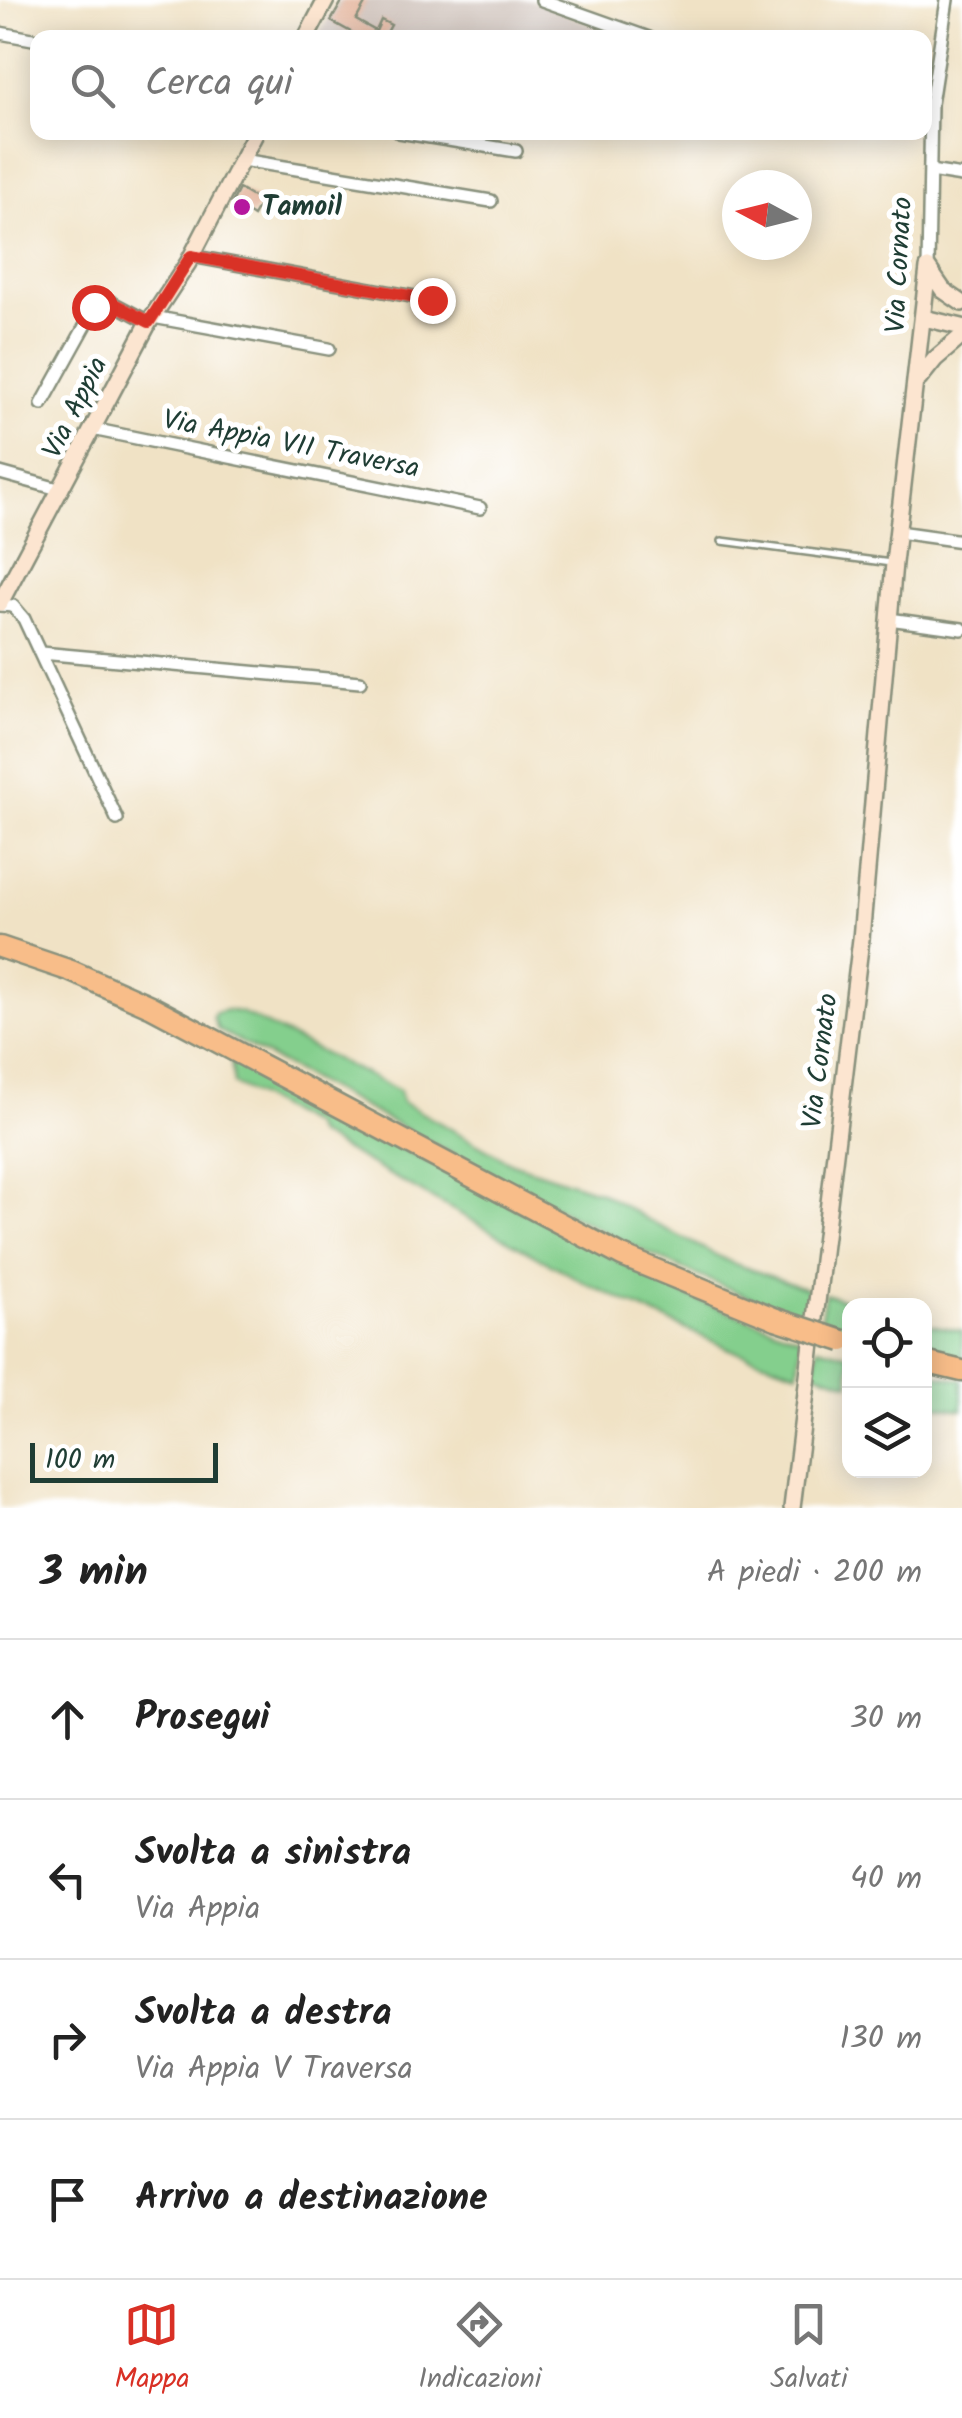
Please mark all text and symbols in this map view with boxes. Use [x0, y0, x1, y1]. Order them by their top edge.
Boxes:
search box [30, 30, 932, 140]
text: Cerca qui [145, 55, 293, 115]
icon: search [65, 58, 120, 113]
north arrow [722, 170, 812, 260]
place label: Tamoil [262, 185, 342, 230]
marker: Tamoil [231, 196, 253, 218]
street label: Via Cornato [874, 196, 926, 334]
route end [410, 278, 456, 324]
route start [72, 285, 118, 331]
street label: Via Appia [31, 349, 121, 467]
street label: Via Appia VII Traversa [159, 398, 423, 492]
street label: Via Cornato [790, 991, 852, 1131]
map controls [842, 1298, 932, 1478]
button: locate [842, 1298, 932, 1388]
button: layers [842, 1388, 932, 1478]
scale bar [30, 1438, 218, 1482]
text: 100 m [45, 1438, 115, 1483]
text: 3 min [40, 1540, 148, 1607]
text: A piedi · 200 m [707, 1548, 922, 1599]
text: Prosegui [135, 1689, 270, 1749]
icon: ahead [40, 1692, 95, 1747]
text: 30 m [849, 1694, 922, 1745]
text: Svolta a sinistra [135, 1824, 411, 1884]
icon: left [40, 1852, 95, 1907]
text: 40 m [850, 1854, 922, 1905]
text: Via Appia [135, 1884, 260, 1935]
text: Svolta a destra [135, 1984, 392, 2044]
icon: right [40, 2012, 95, 2067]
text: 130 m [839, 2014, 922, 2065]
text: Via Appia V Traversa [135, 2044, 413, 2095]
text: Arrivo a destinazione [135, 2169, 488, 2229]
icon: arrive [40, 2172, 95, 2227]
tab: Mappa [114, 2297, 190, 2402]
tab: Indicazioni [418, 2297, 541, 2402]
tab: Salvati [770, 2297, 848, 2402]

